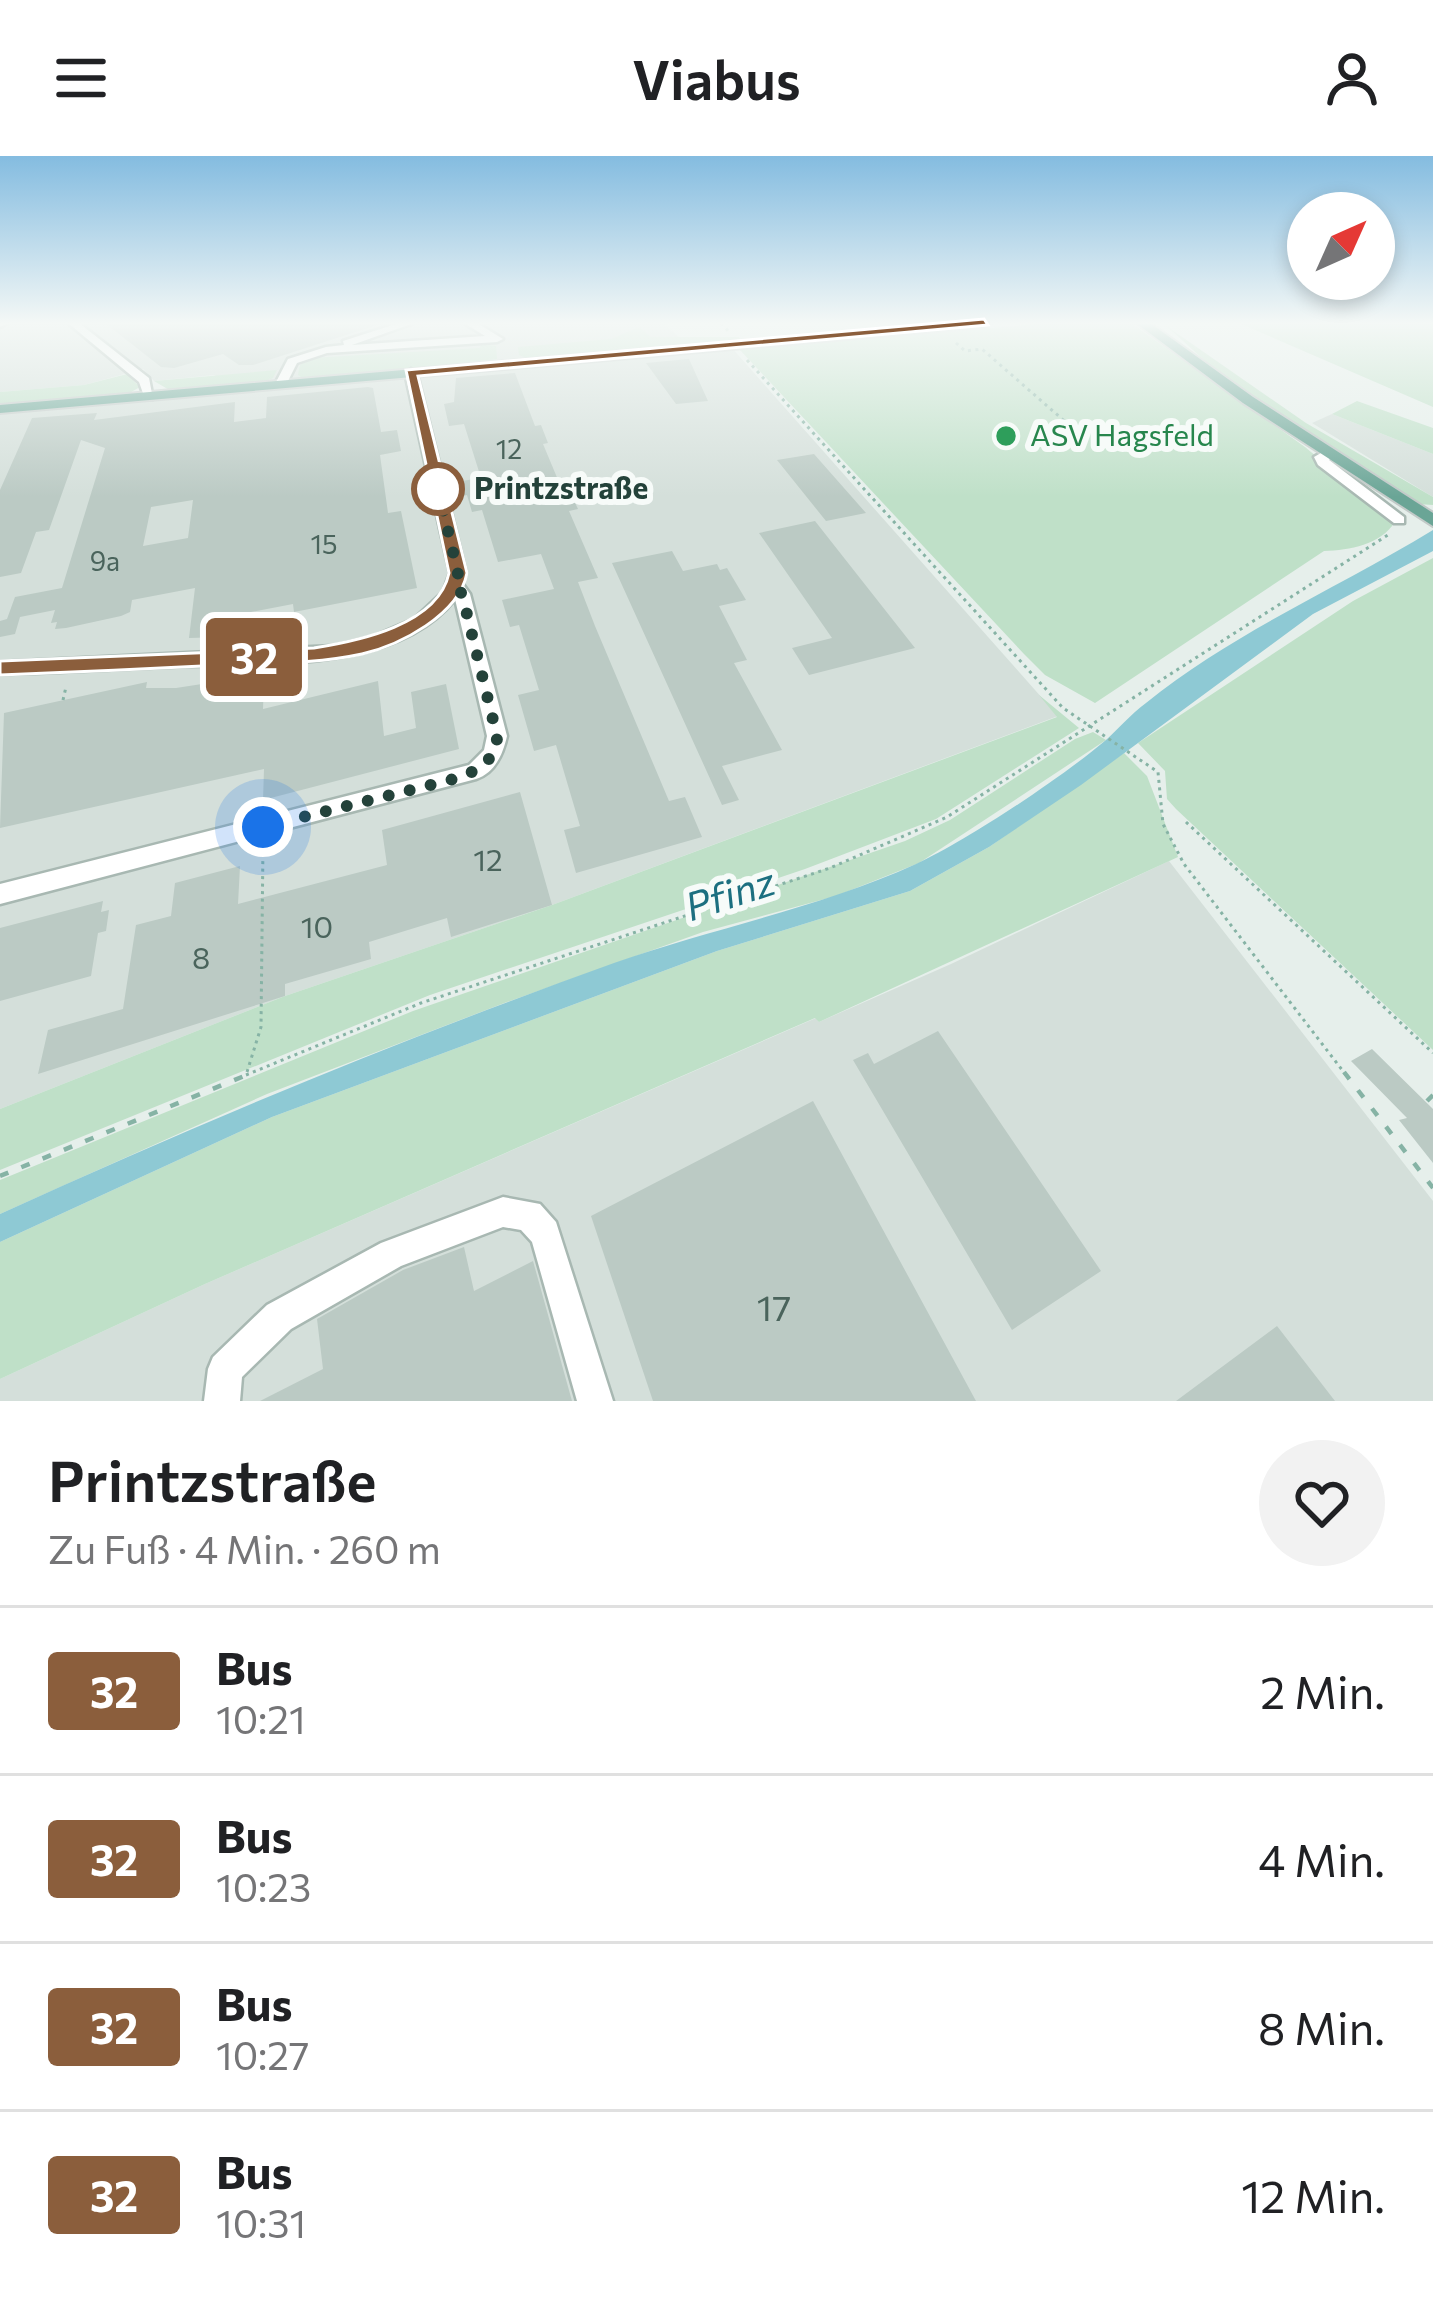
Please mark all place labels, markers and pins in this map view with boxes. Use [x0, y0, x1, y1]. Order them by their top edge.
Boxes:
place label: ASV Hagsfeld [1030, 415, 1214, 452]
marker: ASV Hagsfeld [993, 423, 1019, 449]
marker: Printzstraße [413, 464, 463, 514]
place label: Printzstraße [474, 468, 648, 505]

